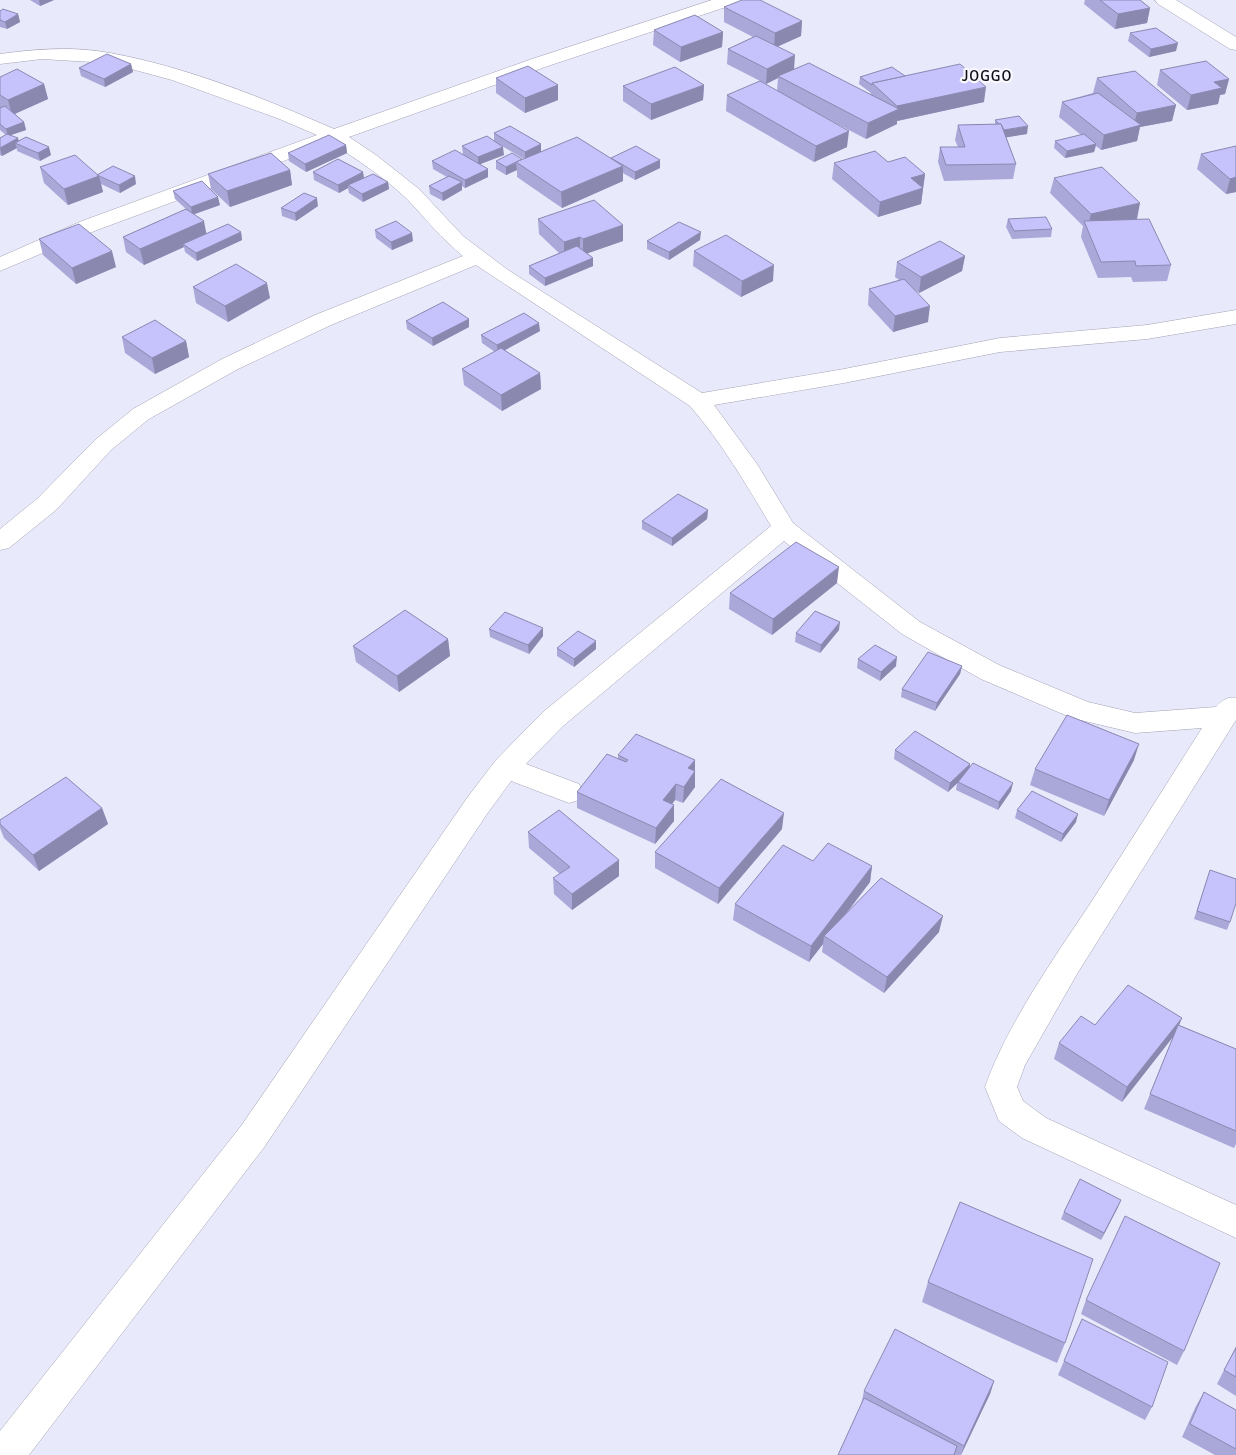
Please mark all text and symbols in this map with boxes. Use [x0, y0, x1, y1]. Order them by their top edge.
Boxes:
district label: JOGGO [962, 67, 1012, 85]

